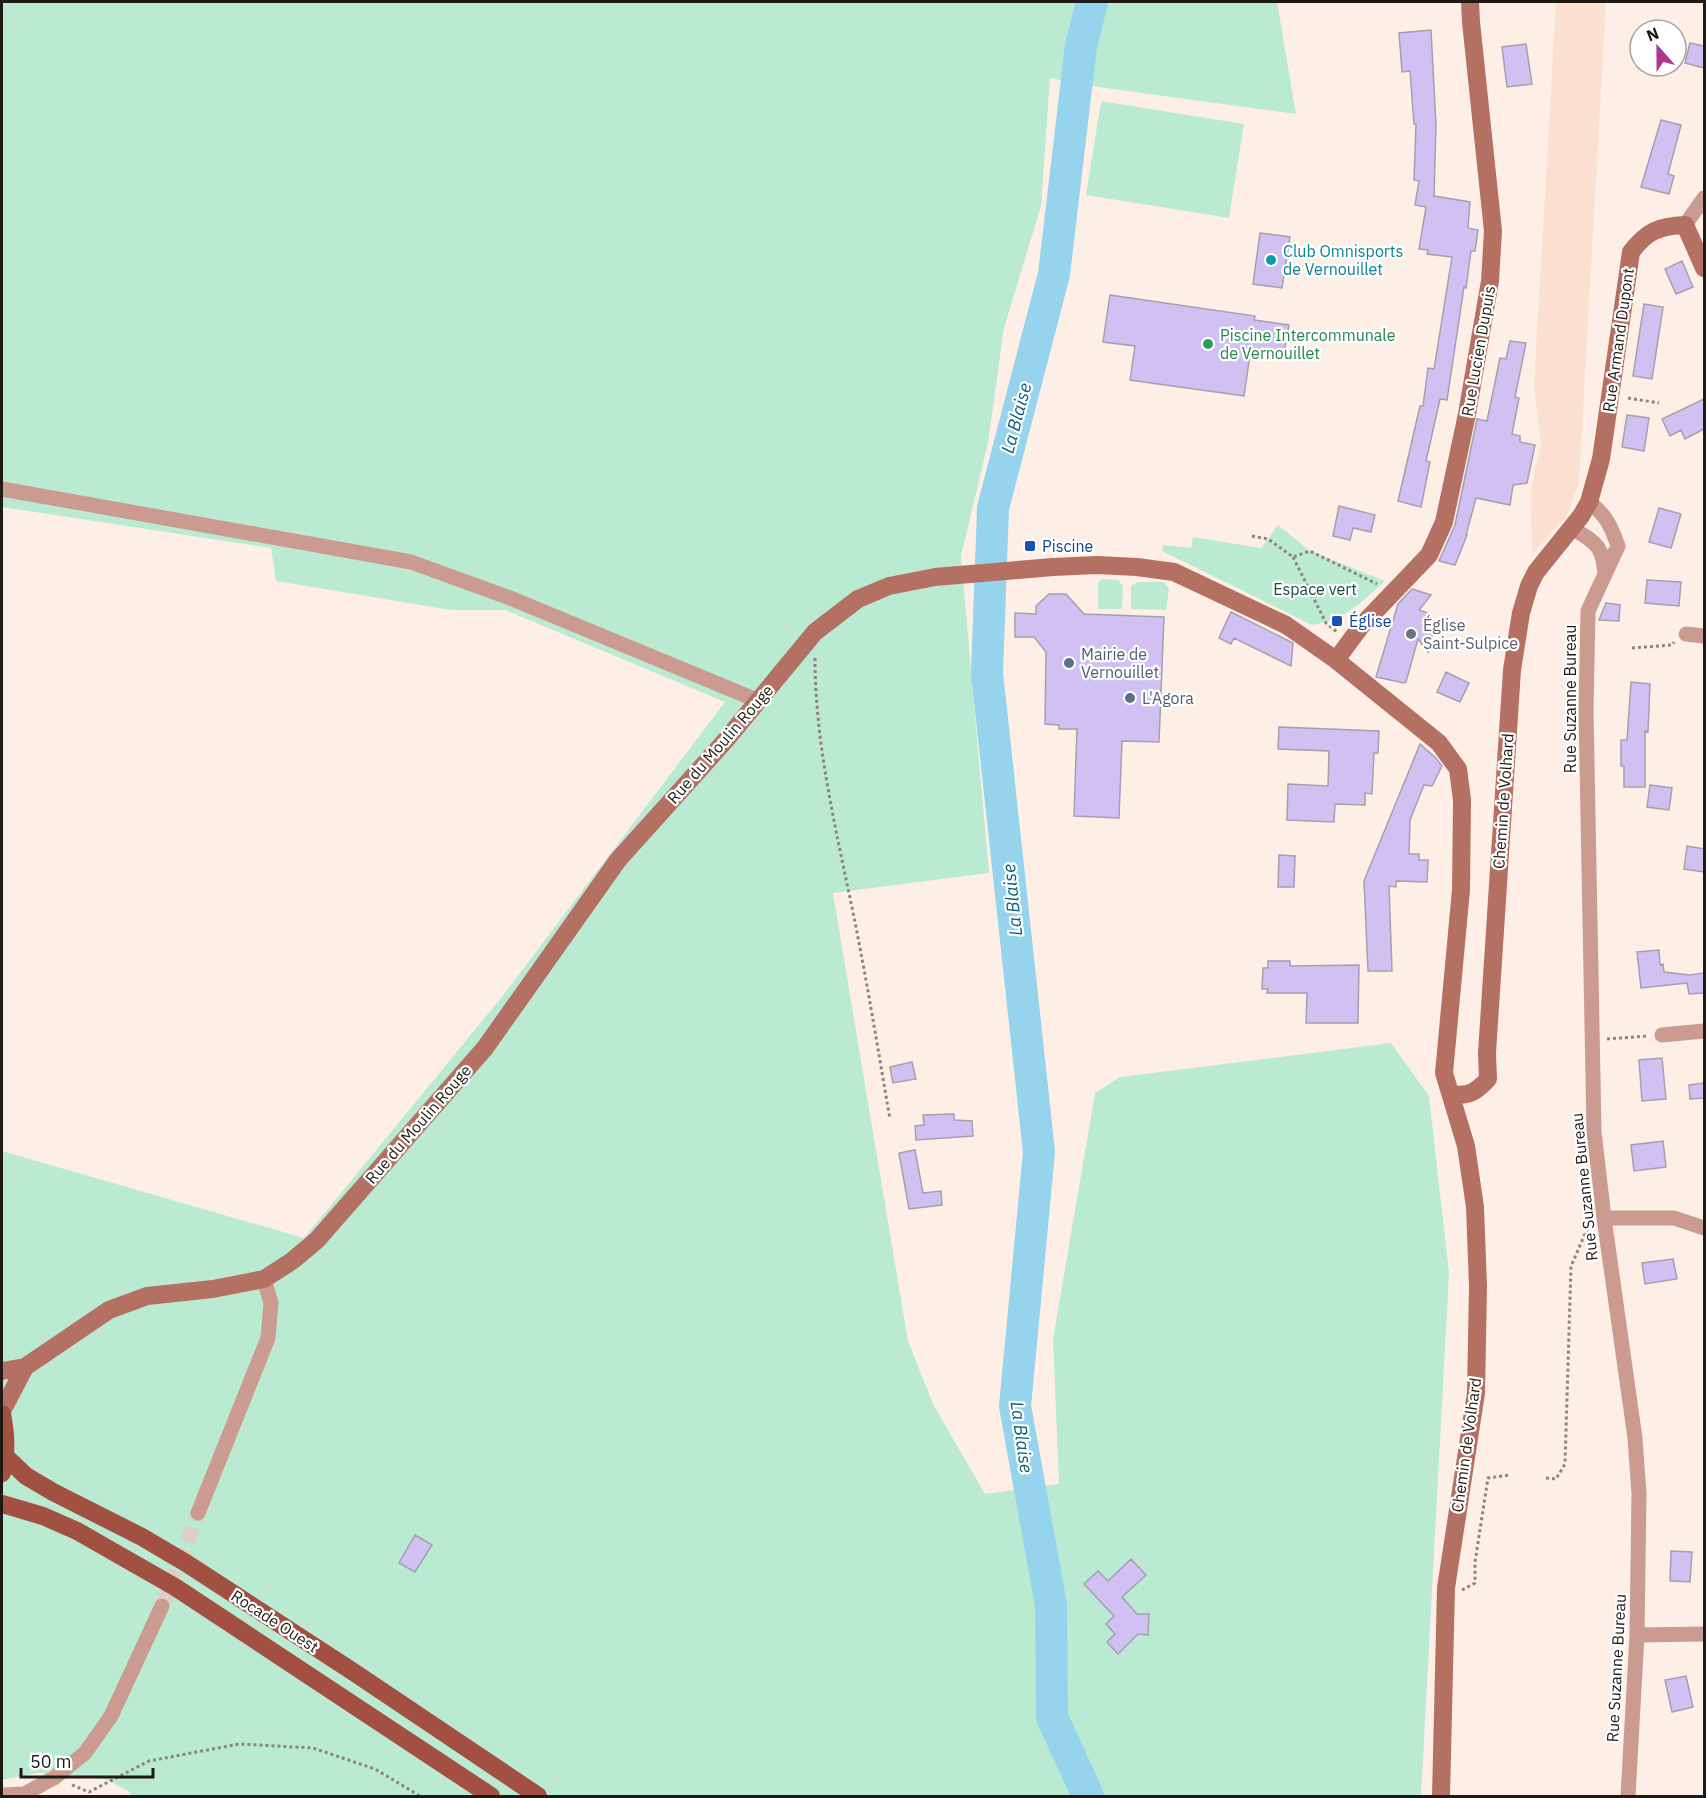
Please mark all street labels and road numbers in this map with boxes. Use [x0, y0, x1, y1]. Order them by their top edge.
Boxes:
street label: Rue Armand Dupont [1598, 267, 1638, 413]
street label: Rue Lucien Dupuis [1457, 284, 1499, 418]
street label: Rue Suzanne Bureau [1560, 625, 1580, 773]
street label: Rue du Moulin Rouge [663, 680, 777, 808]
street label: Chemin de Volhard [1488, 733, 1518, 869]
street label: Rue du Moulin Rouge [361, 1060, 475, 1188]
street label: Rue Suzanne Bureau [1566, 1112, 1602, 1262]
street label: Chemin de Volhard [1447, 1376, 1485, 1514]
street label: Rocade Ouest [228, 1585, 322, 1657]
street label: Rue Suzanne Bureau [1602, 1593, 1630, 1743]

